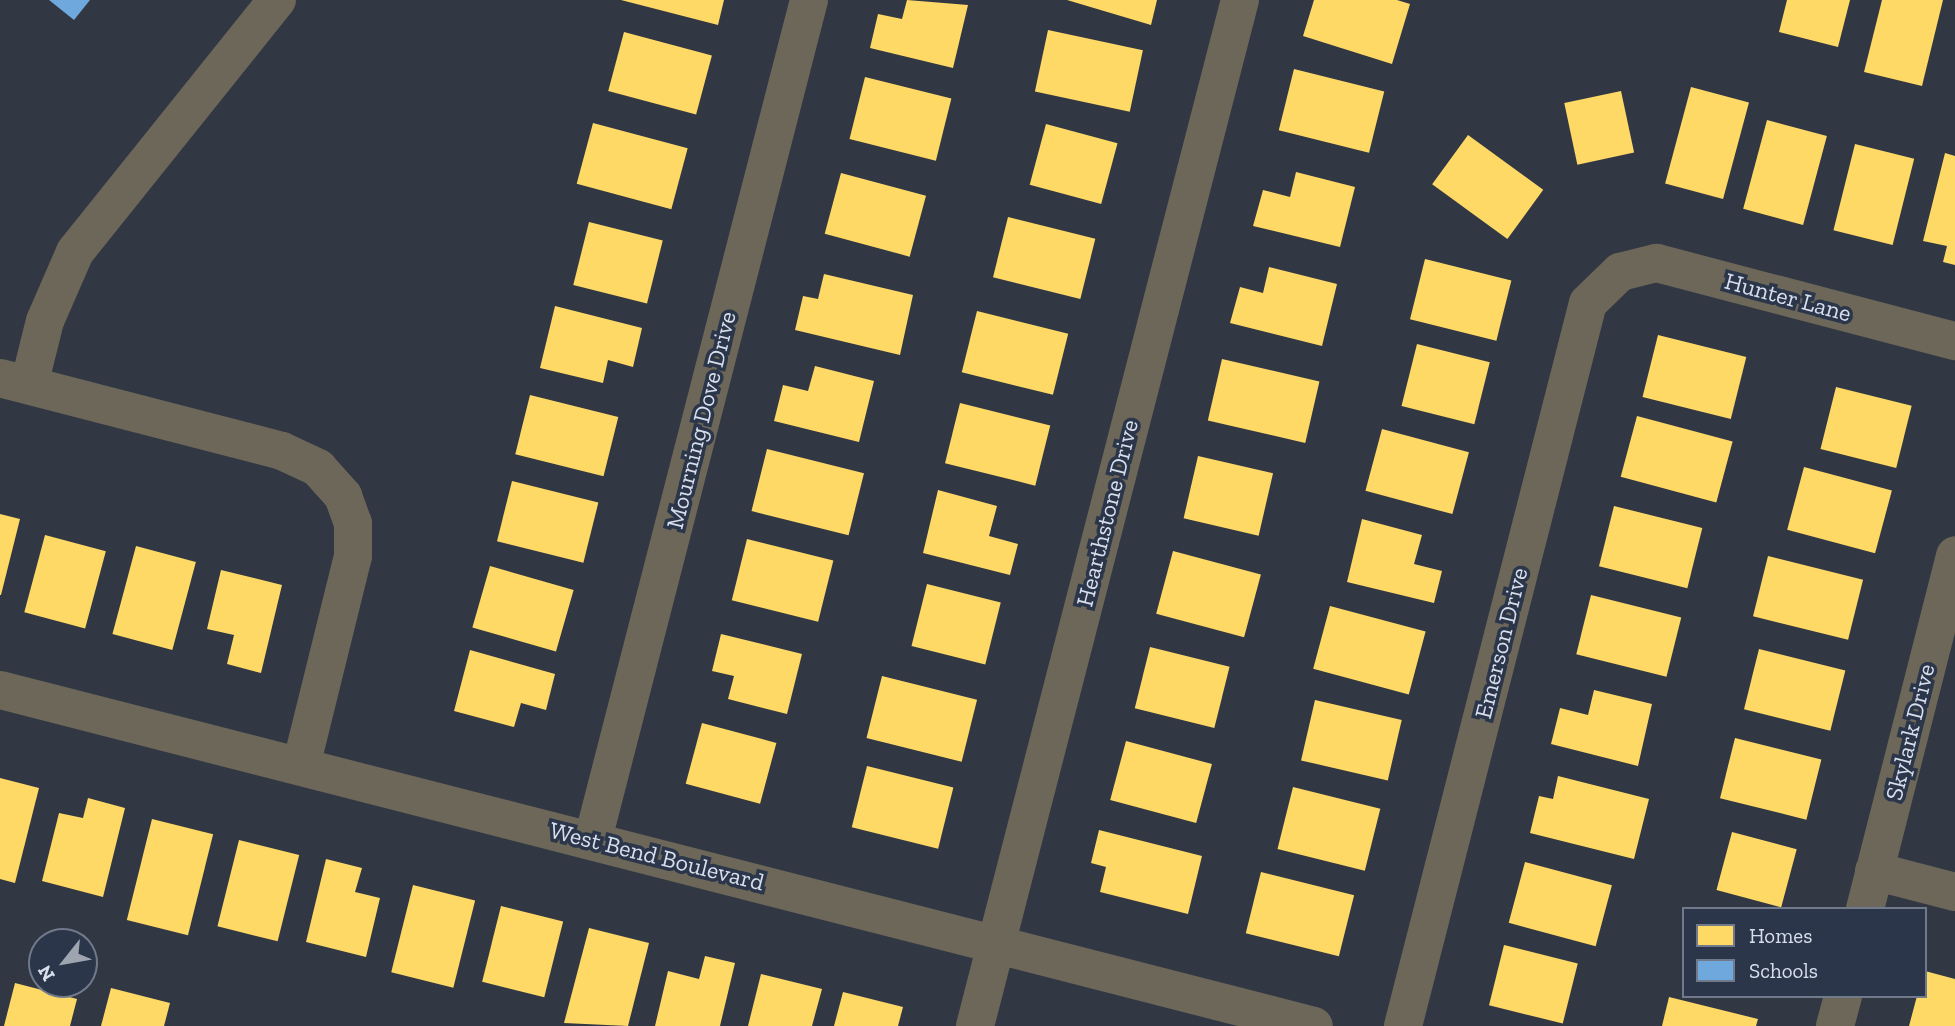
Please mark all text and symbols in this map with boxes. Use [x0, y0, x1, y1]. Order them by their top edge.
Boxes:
street label: Hunter Lane [1721, 266, 1855, 328]
street label: Mourning Dove Drive [660, 308, 742, 532]
street label: Hearthstone Drive [1070, 417, 1144, 609]
street label: Emerson Drive [1468, 564, 1534, 722]
street label: Skylark Drive [1879, 661, 1941, 803]
street label: West Bend Boulevard [547, 815, 767, 897]
legend [1682, 907, 1927, 998]
text: Homes [1749, 923, 1812, 948]
north arrow [28, 928, 98, 998]
text: Schools [1749, 958, 1818, 983]
text: N [33, 961, 60, 985]

